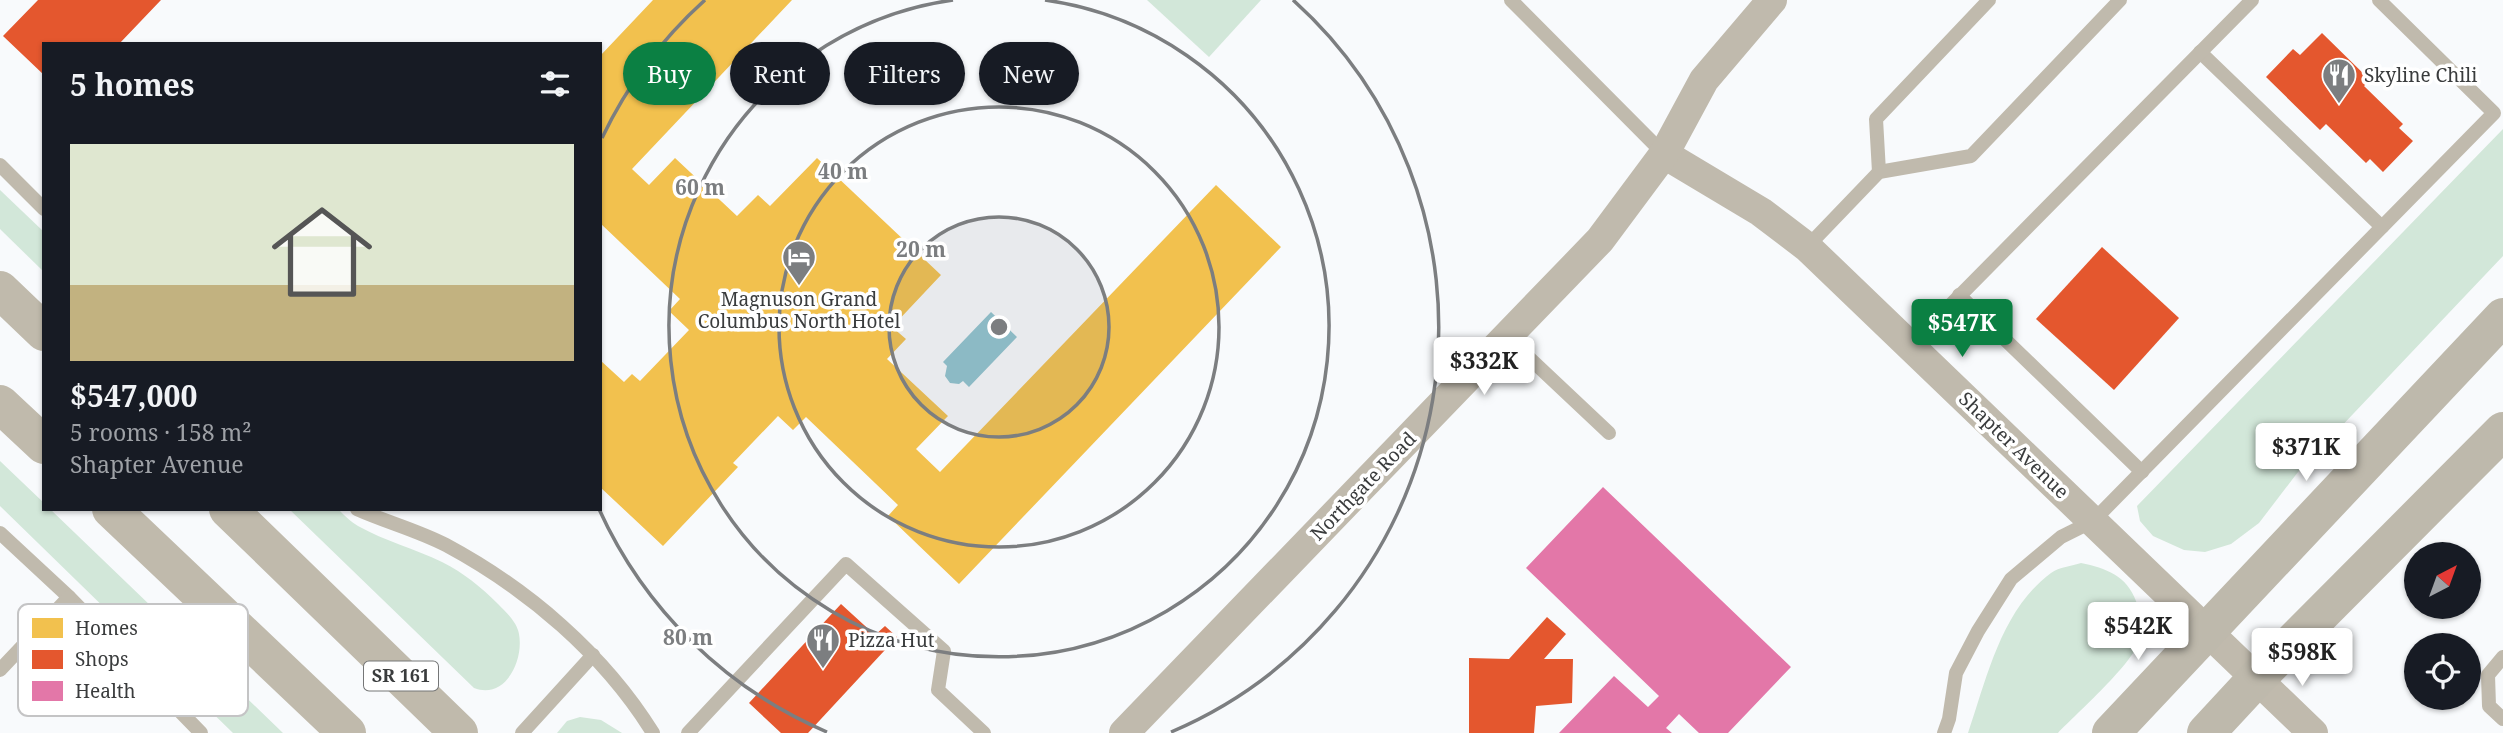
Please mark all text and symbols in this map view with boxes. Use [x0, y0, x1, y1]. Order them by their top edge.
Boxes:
chip: Buy [623, 42, 716, 105]
chip: Rent [730, 42, 830, 105]
chip: Filters [844, 42, 965, 105]
chip: New [979, 42, 1079, 105]
restaurant icon: Skyline Chili [2320, 56, 2358, 105]
place label: Skyline Chili [2364, 62, 2477, 88]
text: 5 homes [70, 64, 194, 105]
icon: filters [536, 65, 574, 103]
text: 40 m [818, 157, 868, 185]
text: 60 m [675, 173, 725, 201]
icon: home [259, 189, 385, 315]
text: 20 m [896, 235, 946, 263]
hotel icon: Magnuson Grand Columbus North Hotel [780, 238, 818, 287]
place label: Magnuson Grand Columbus North Hotel [698, 286, 900, 334]
pin: $547K [1913, 300, 2011, 359]
text: $547K [1928, 306, 1996, 338]
centre of rings [987, 315, 1011, 339]
pin: $332K [1435, 338, 1533, 397]
text: $332K [1450, 344, 1518, 376]
text: $547,000 [70, 375, 197, 416]
street label: Shapter Avenue [1953, 386, 2075, 504]
text: 5 rooms · 158 m² [70, 416, 252, 448]
pin: $371K [2257, 424, 2355, 483]
street label: Northgate Road [1304, 426, 1422, 546]
text: $371K [2272, 430, 2340, 462]
text: Shapter Avenue [70, 448, 244, 480]
north arrow [2404, 542, 2482, 620]
map controls [2404, 542, 2481, 710]
pin: $542K [2089, 602, 2187, 662]
legend [18, 604, 248, 716]
text: $542K [2104, 609, 2172, 641]
text: Homes [75, 615, 138, 641]
restaurant icon: Pizza Hut [804, 621, 842, 670]
text: 80 m [663, 623, 713, 651]
place label: Pizza Hut [848, 627, 935, 653]
pin: $598K [2253, 628, 2351, 688]
button: locate [2404, 633, 2481, 710]
text: $598K [2268, 635, 2336, 667]
text: Shops [75, 646, 129, 672]
road number: SR 161 [364, 662, 438, 690]
text: Health [75, 678, 136, 704]

